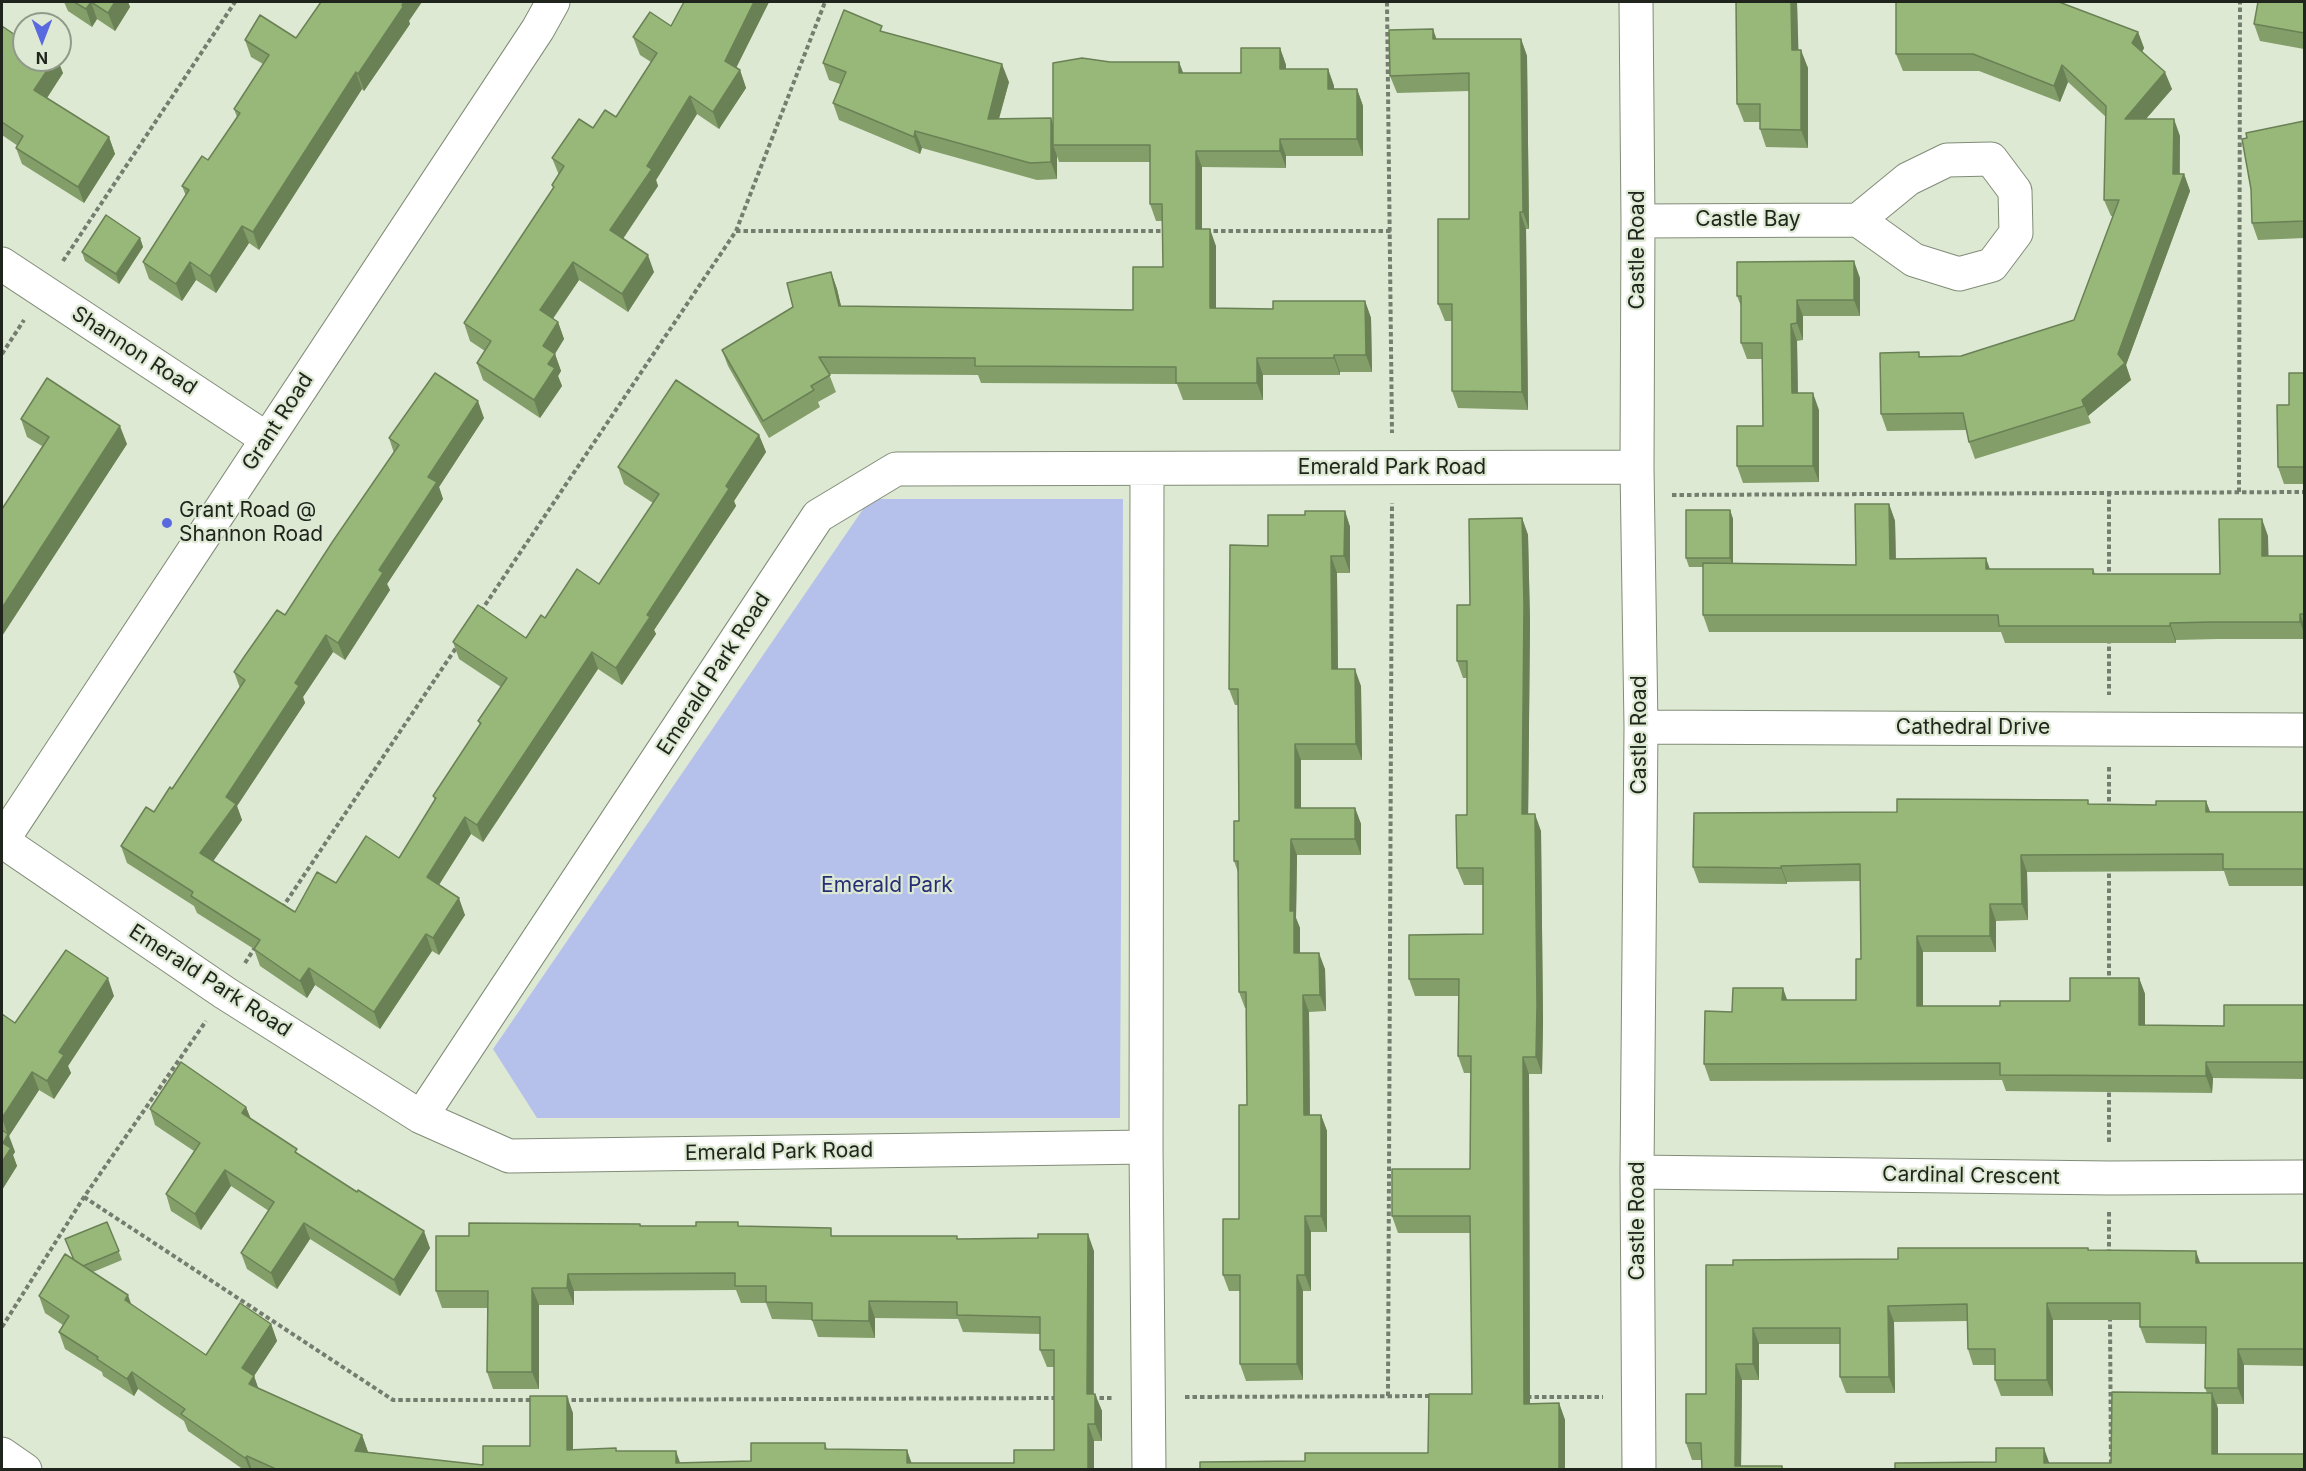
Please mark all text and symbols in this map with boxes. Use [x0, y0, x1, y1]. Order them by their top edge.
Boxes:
north arrow [12, 12, 72, 72]
text: N [36, 48, 48, 68]
street label: Castle Road [1625, 191, 1651, 309]
street label: Castle Bay [1695, 207, 1801, 233]
street label: Shannon Road [67, 301, 201, 401]
street label: Grant Road [237, 369, 319, 475]
street label: Emerald Park Road [1298, 455, 1486, 481]
place label: Grant Road @ Shannon Road [179, 498, 323, 548]
marker: Grant Road @ Shannon Road [160, 516, 174, 530]
street label: Emerald Park Road [652, 588, 776, 760]
street label: Castle Road [1627, 676, 1653, 794]
street label: Cathedral Drive [1896, 715, 2050, 741]
park label: Emerald Park [821, 873, 953, 899]
street label: Emerald Park Road [124, 919, 296, 1043]
street label: Emerald Park Road [685, 1138, 873, 1166]
street label: Castle Road [1625, 1162, 1651, 1280]
street label: Cardinal Crescent [1882, 1162, 2060, 1190]

